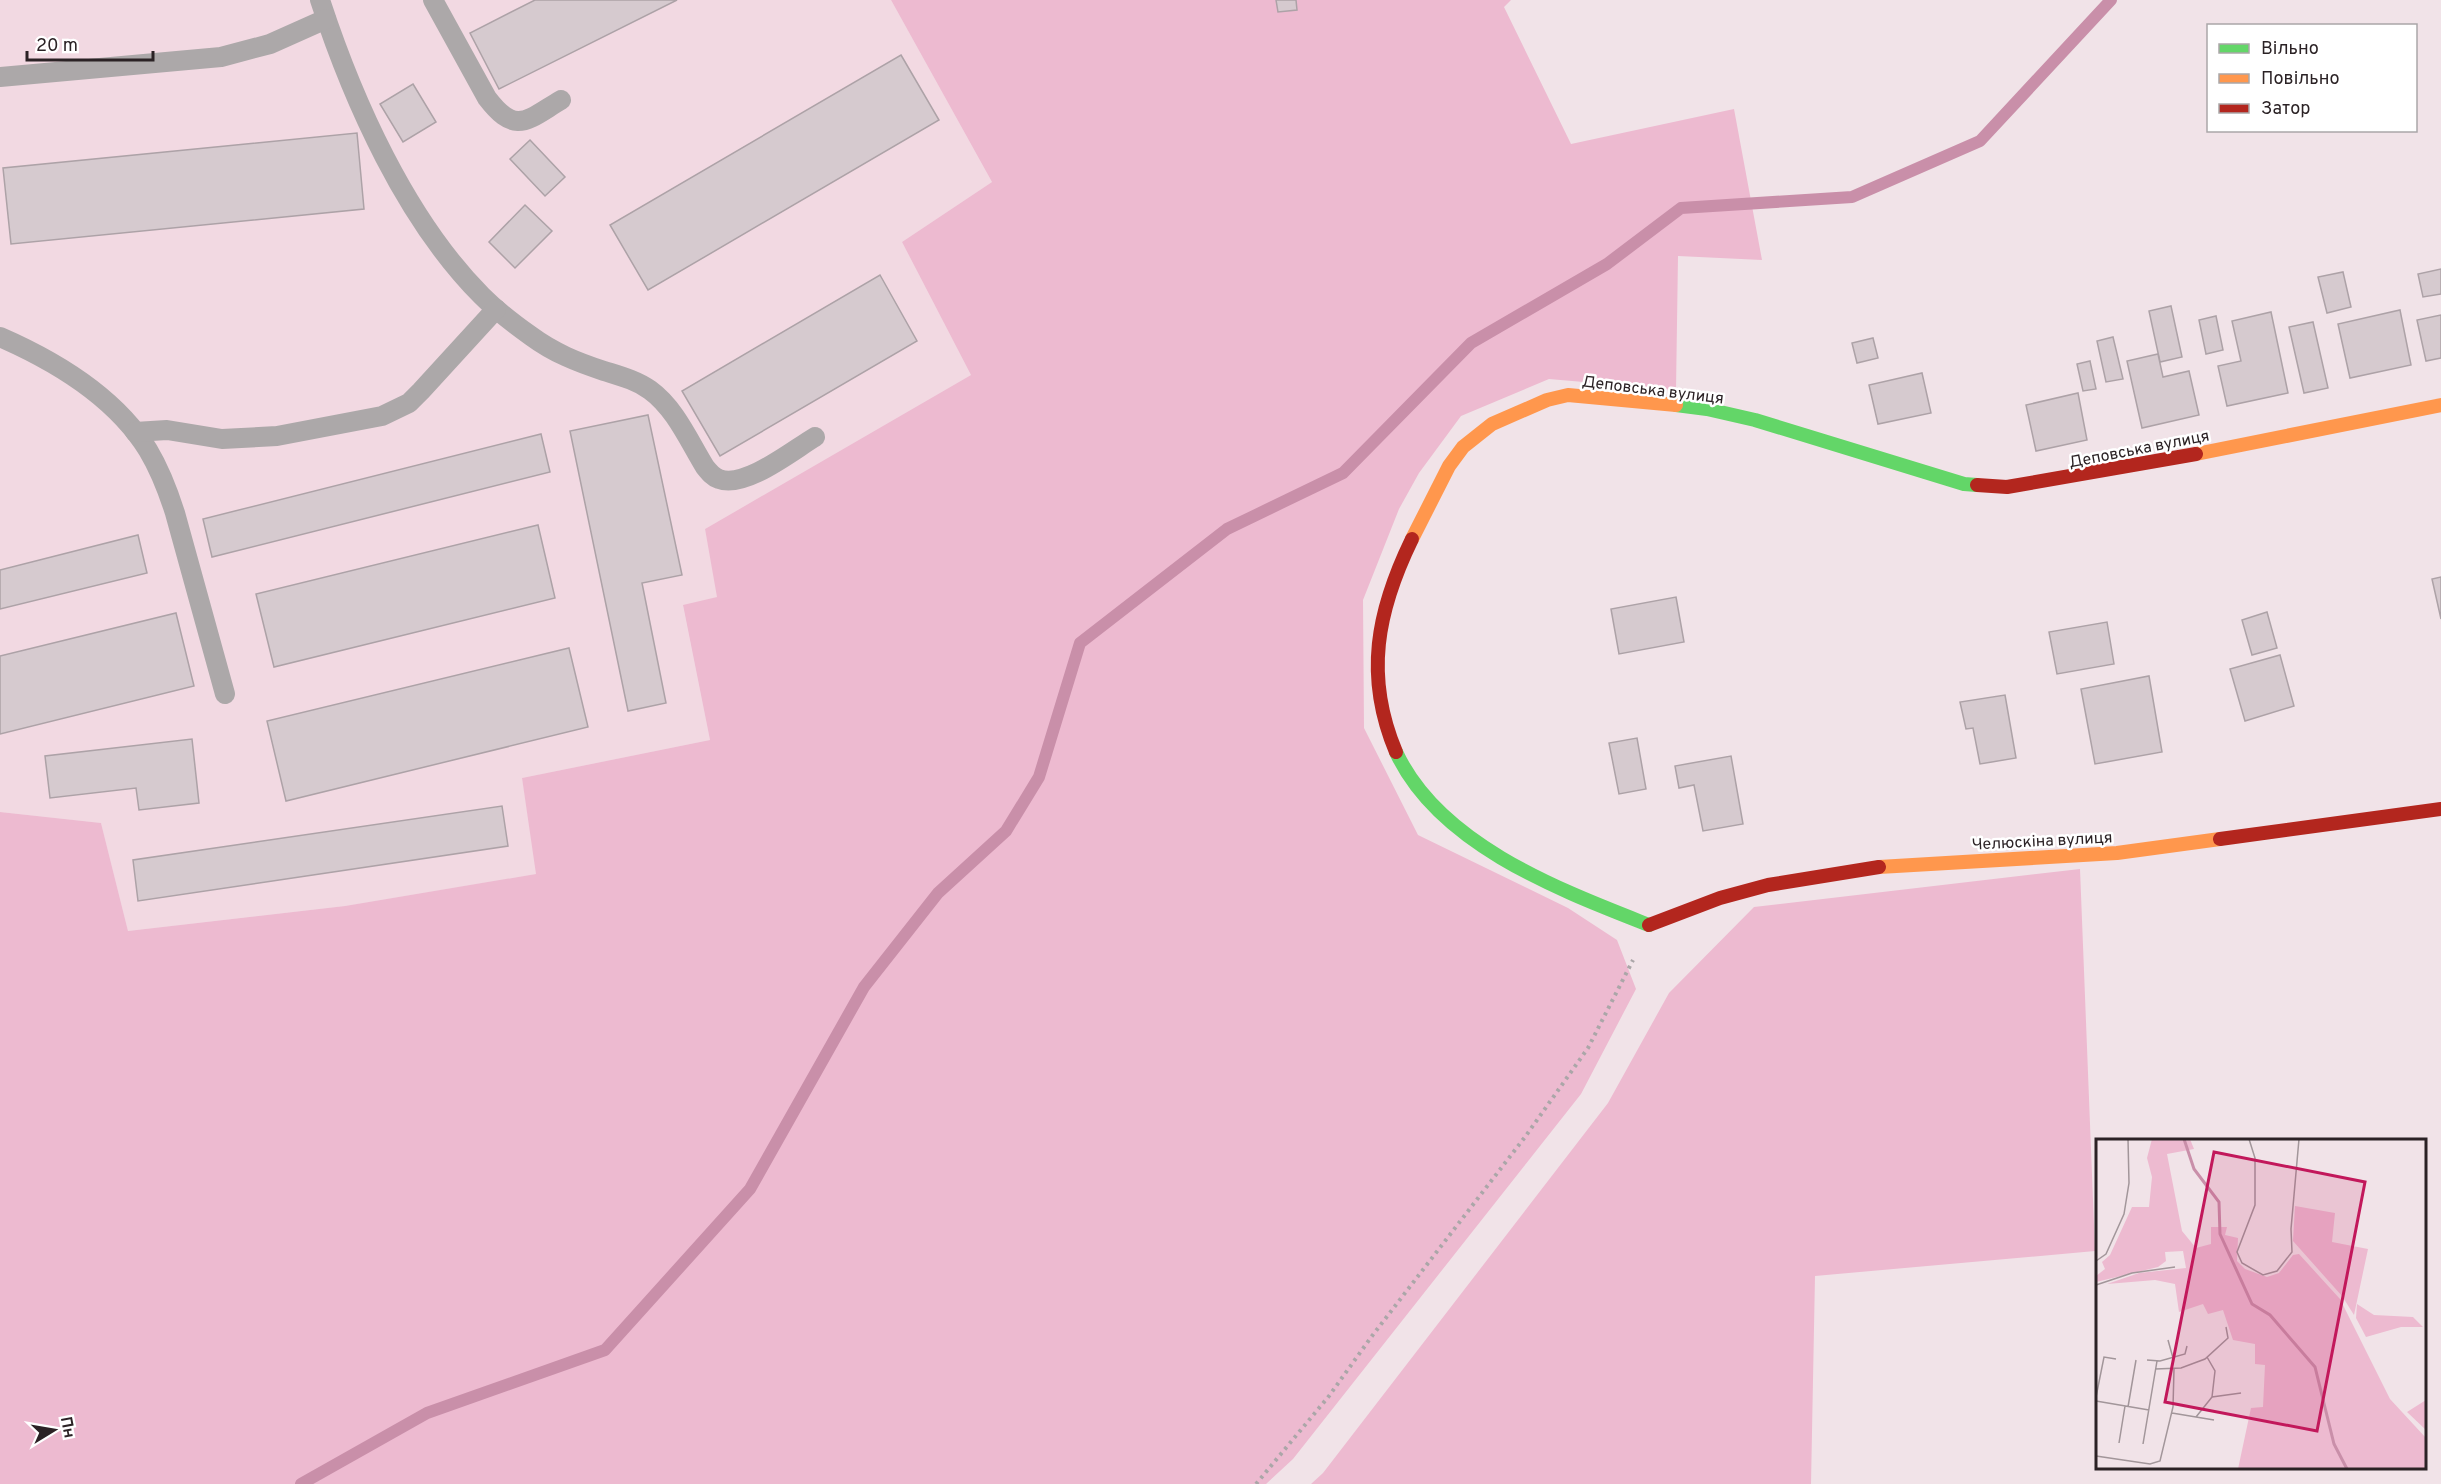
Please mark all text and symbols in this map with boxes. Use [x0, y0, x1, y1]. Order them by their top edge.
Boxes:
scale bar [27, 24, 153, 62]
legend [2207, 24, 2417, 132]
text: 20 m [36, 35, 78, 58]
text: Вільно [2261, 38, 2319, 61]
text: Повільно [2261, 68, 2340, 91]
text: Затор [2261, 98, 2310, 121]
street label: Деповська вулиця [1581, 372, 1725, 410]
street label: Деповська вулиця [2067, 427, 2211, 473]
street label: Челюскіна вулиця [1971, 828, 2113, 856]
inset map [2096, 1139, 2426, 1469]
north arrow [24, 1400, 84, 1460]
text: Пн [55, 1415, 79, 1440]

